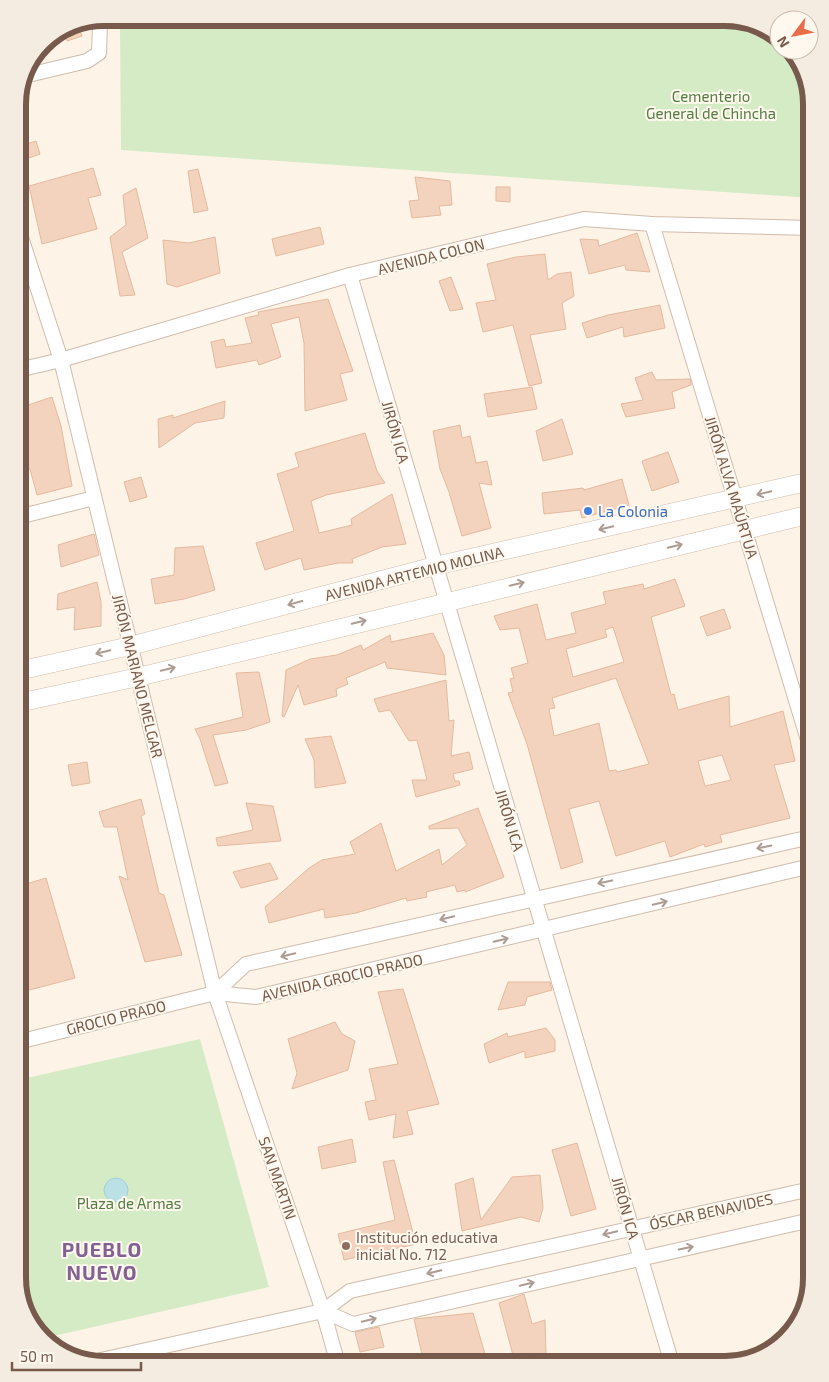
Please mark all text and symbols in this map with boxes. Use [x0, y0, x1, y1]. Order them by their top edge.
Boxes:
north arrow [769, 10, 819, 60]
text: N [773, 33, 792, 51]
park label: Cementerio General de Chincha [646, 87, 776, 122]
street label: AVENIDA COLON [376, 234, 486, 278]
street label: JIRÓN ICA [379, 399, 414, 466]
street label: JIRÓN ALVA MAÚRTUA [702, 414, 762, 561]
one-way arrow [757, 489, 773, 498]
place label: La Colonia [598, 502, 668, 520]
marker: La Colonia [582, 505, 594, 517]
one-way arrow [598, 524, 614, 534]
one-way arrow [667, 541, 683, 550]
street label: AVENIDA ARTEMIO MOLINA [323, 542, 506, 604]
one-way arrow [509, 579, 525, 588]
street label: JIRÓN MARIANO MELGAR [109, 592, 167, 760]
one-way arrow [287, 599, 303, 608]
one-way arrow [351, 617, 367, 626]
one-way arrow [96, 648, 112, 657]
one-way arrow [159, 664, 175, 673]
street label: JIRÓN ICA [492, 787, 528, 854]
one-way arrow [756, 843, 772, 852]
one-way arrow [598, 878, 614, 887]
one-way arrow [651, 898, 667, 907]
one-way arrow [439, 914, 455, 923]
one-way arrow [493, 935, 509, 944]
street label: AVENIDA GROCIO PRADO [260, 950, 424, 1004]
one-way arrow [281, 951, 297, 960]
street label: GROCIO PRADO [64, 996, 168, 1038]
street label: SAN MARTIN [255, 1134, 301, 1222]
street label: JIRÓN ICA [609, 1175, 644, 1242]
street label: ÓSCAR BENAVIDES [648, 1189, 774, 1233]
park label: Plaza de Armas [77, 1194, 181, 1212]
place label: Institución educativa inicial No. 712 [356, 1228, 498, 1263]
one-way arrow [603, 1229, 619, 1238]
district label: PUEBLO NUEVO [62, 1237, 142, 1284]
marker: Institución educativa inicial No. 712 [340, 1240, 352, 1252]
one-way arrow [677, 1243, 693, 1252]
one-way arrow [427, 1268, 443, 1277]
one-way arrow [519, 1279, 535, 1288]
one-way arrow [361, 1315, 377, 1324]
scale bar [12, 1340, 141, 1372]
text: 50 m [20, 1347, 54, 1365]

